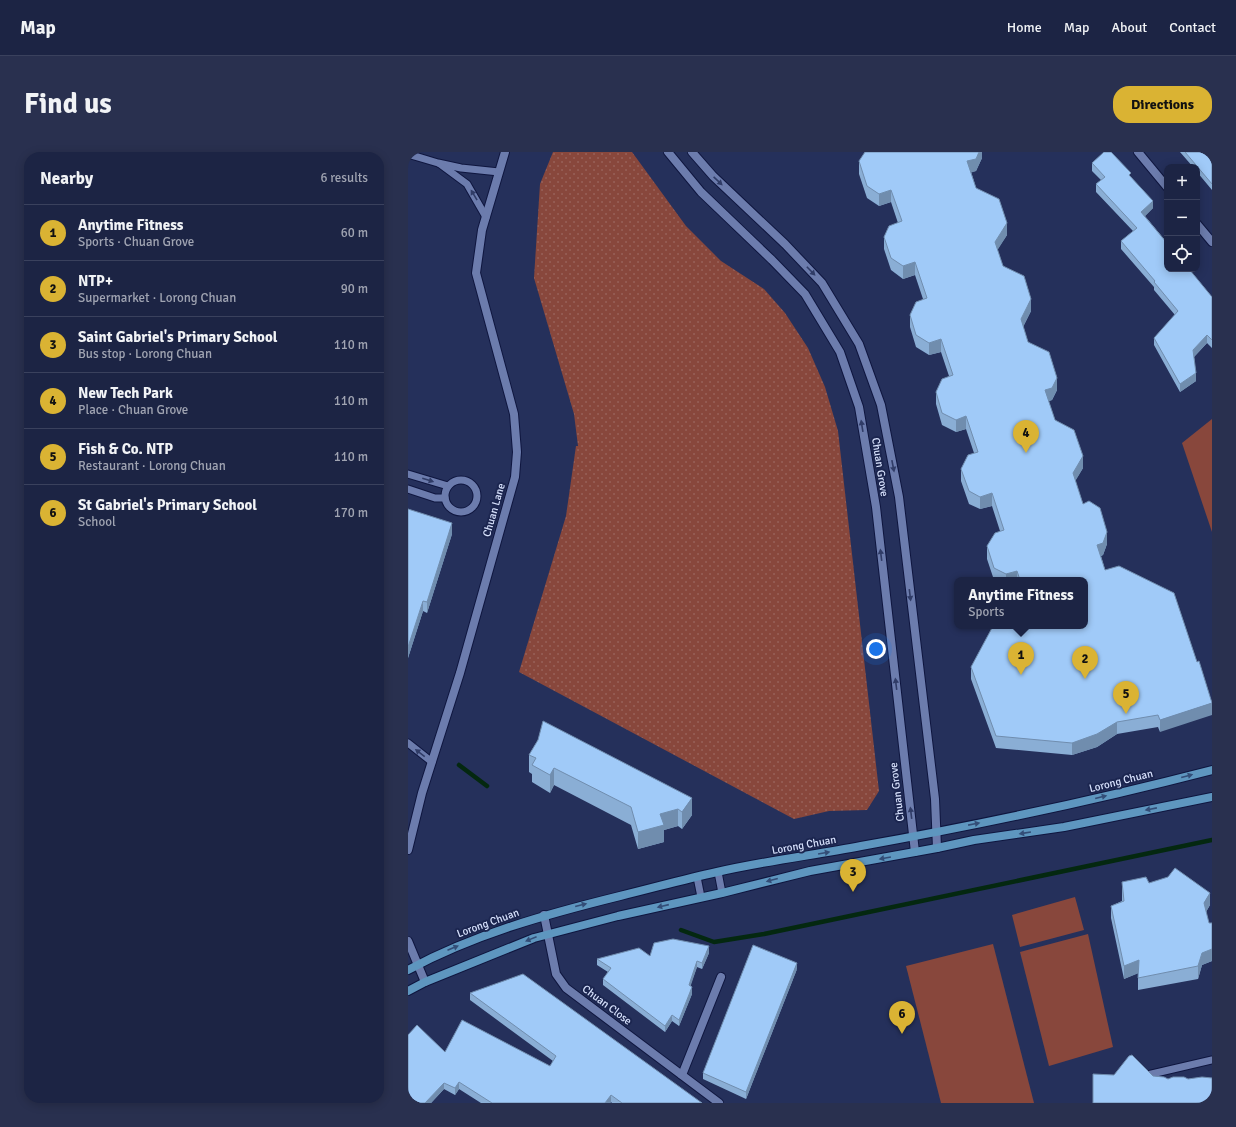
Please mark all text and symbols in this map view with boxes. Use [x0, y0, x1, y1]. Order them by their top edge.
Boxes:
text: Map [20, 16, 56, 40]
text: Home [1007, 19, 1042, 36]
text: Map [1064, 19, 1089, 36]
text: About [1111, 19, 1147, 36]
text: Contact [1169, 19, 1216, 36]
button: Directions [1113, 86, 1212, 123]
text: Find us [24, 87, 112, 121]
map controls [1164, 164, 1200, 272]
button: + [1164, 164, 1200, 200]
text: Nearby [40, 168, 93, 189]
text: 6 results [320, 170, 368, 186]
one-way arrow [713, 176, 723, 186]
one-way arrow [470, 190, 478, 200]
button: − [1164, 200, 1200, 236]
text: Anytime Fitness [78, 216, 183, 234]
text: 1 [49, 225, 57, 241]
text: 60 m [341, 225, 368, 241]
text: Sports · Chuan Grove [78, 234, 194, 250]
button: locate [1164, 236, 1200, 272]
one-way arrow [807, 266, 816, 277]
text: NTP+ [78, 272, 113, 290]
text: 2 [49, 281, 57, 297]
text: 90 m [341, 281, 368, 297]
text: Supermarket · Lorong Chuan [78, 290, 236, 306]
text: Saint Gabriel's Primary School [78, 328, 277, 346]
text: 3 [49, 337, 57, 353]
text: 110 m [334, 337, 368, 353]
text: Bus stop · Lorong Chuan [78, 346, 212, 362]
text: New Tech Park [78, 384, 173, 402]
text: 4 [49, 393, 57, 409]
text: 110 m [334, 393, 368, 409]
text: Place · Chuan Grove [78, 402, 188, 418]
one-way arrow [859, 420, 865, 433]
pin: 4 [1013, 420, 1039, 453]
street label: Chuan Grove [869, 437, 891, 497]
text: Fish & Co. NTP [78, 440, 173, 458]
text: 5 [49, 449, 57, 465]
text: 110 m [334, 449, 368, 465]
text: Restaurant · Lorong Chuan [78, 458, 226, 474]
one-way arrow [890, 460, 896, 472]
one-way arrow [422, 477, 434, 483]
street label: Chuan Lane [480, 482, 508, 538]
text: St Gabriel's Primary School [78, 496, 257, 514]
text: 6 [49, 505, 57, 521]
text: 170 m [334, 505, 368, 521]
text: School [78, 514, 116, 530]
one-way arrow [878, 549, 884, 561]
popup [954, 577, 1088, 629]
text: Anytime Fitness [968, 586, 1074, 604]
one-way arrow [907, 589, 913, 601]
text: Sports [968, 604, 1004, 620]
your location [866, 639, 886, 659]
pin: 1 [1008, 642, 1034, 675]
pin: 2 [1072, 646, 1098, 679]
one-way arrow [893, 678, 899, 690]
pin: 5 [1113, 681, 1139, 714]
one-way arrow [415, 748, 426, 757]
street label: Chuan Grove [887, 762, 907, 822]
street label: Lorong Chuan [1088, 767, 1154, 795]
one-way arrow [1181, 773, 1193, 779]
one-way arrow [1095, 794, 1107, 800]
one-way arrow [907, 807, 914, 819]
one-way arrow [1145, 807, 1157, 813]
one-way arrow [968, 821, 980, 827]
one-way arrow [1019, 830, 1031, 836]
street label: Lorong Chuan [771, 833, 837, 857]
one-way arrow [818, 850, 830, 856]
one-way arrow [879, 855, 891, 861]
pin: 3 [840, 859, 866, 892]
one-way arrow [765, 877, 777, 883]
one-way arrow [575, 902, 588, 908]
one-way arrow [657, 903, 669, 909]
street label: Lorong Chuan [455, 906, 521, 940]
one-way arrow [524, 937, 536, 943]
one-way arrow [447, 945, 458, 951]
street label: Chuan Close [580, 982, 634, 1028]
pin: 6 [889, 1001, 915, 1034]

